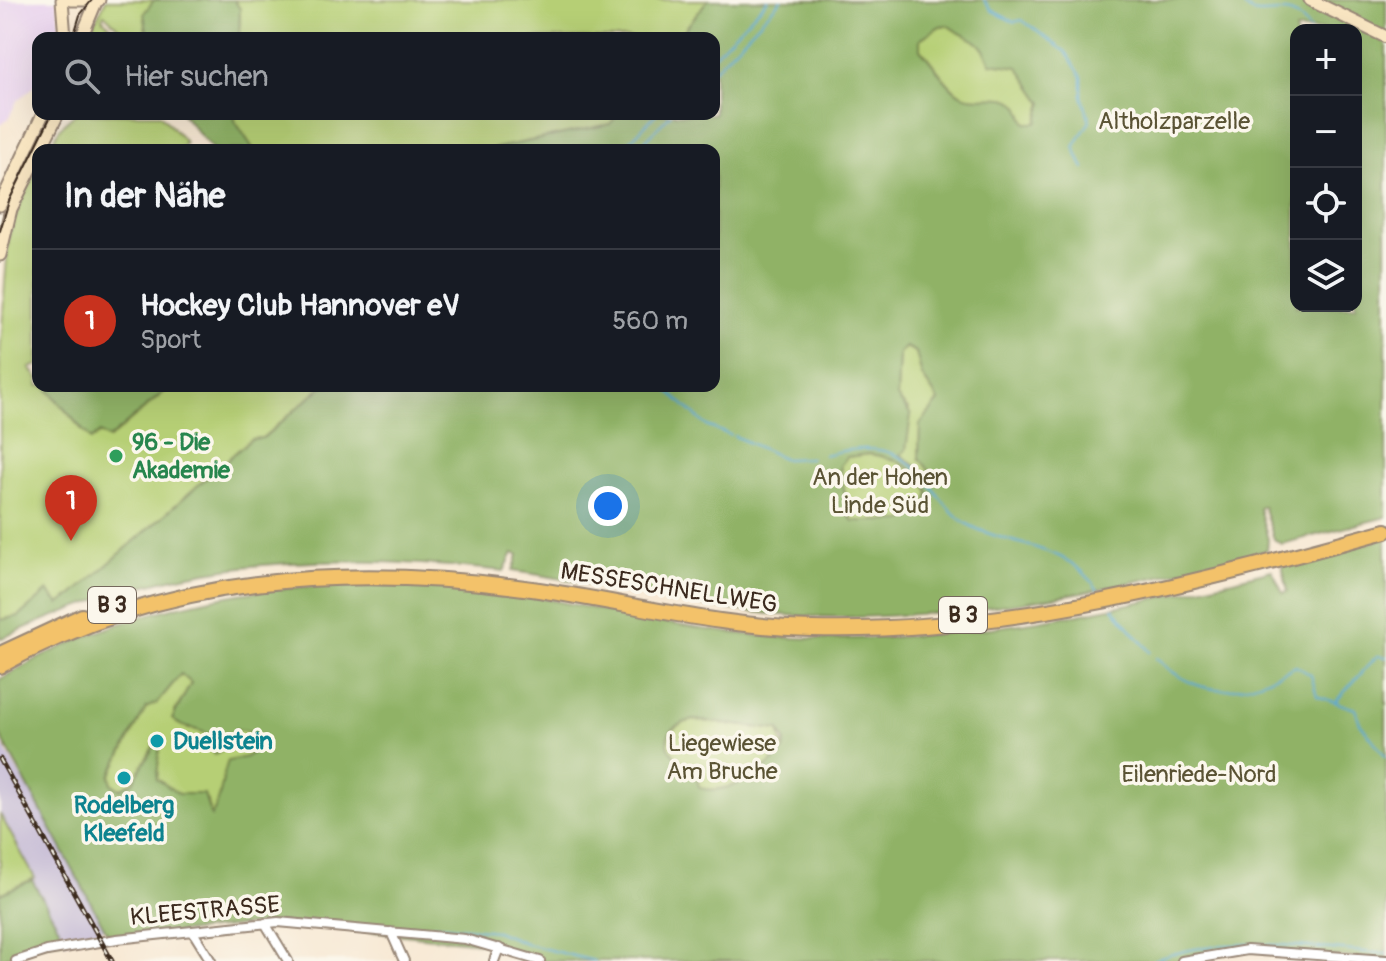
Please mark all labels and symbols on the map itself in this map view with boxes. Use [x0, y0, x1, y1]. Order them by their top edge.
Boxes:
park label: Altholzparzelle [1098, 107, 1250, 136]
place label: 96 - Die Akademie [132, 428, 231, 485]
marker: 96 - Die Akademie [107, 447, 125, 465]
park label: An der Hohen Linde Süd [812, 463, 948, 520]
pin: 1 [45, 475, 97, 541]
your location [588, 486, 628, 526]
street label: MESSESCHNELLWEG [559, 557, 779, 619]
road number: B 3 [88, 587, 136, 623]
road number: B 3 [939, 597, 987, 633]
place label: Duellstein [173, 727, 273, 756]
park label: Liegewiese Am Bruche [666, 729, 778, 786]
marker: Duellstein [148, 732, 166, 750]
park label: Eilenriede-Nord [1121, 760, 1277, 789]
marker: Rodelberg Kleefeld [115, 769, 133, 787]
place label: Rodelberg Kleefeld [74, 791, 174, 848]
street label: KLEESTRASSE [129, 890, 281, 932]

